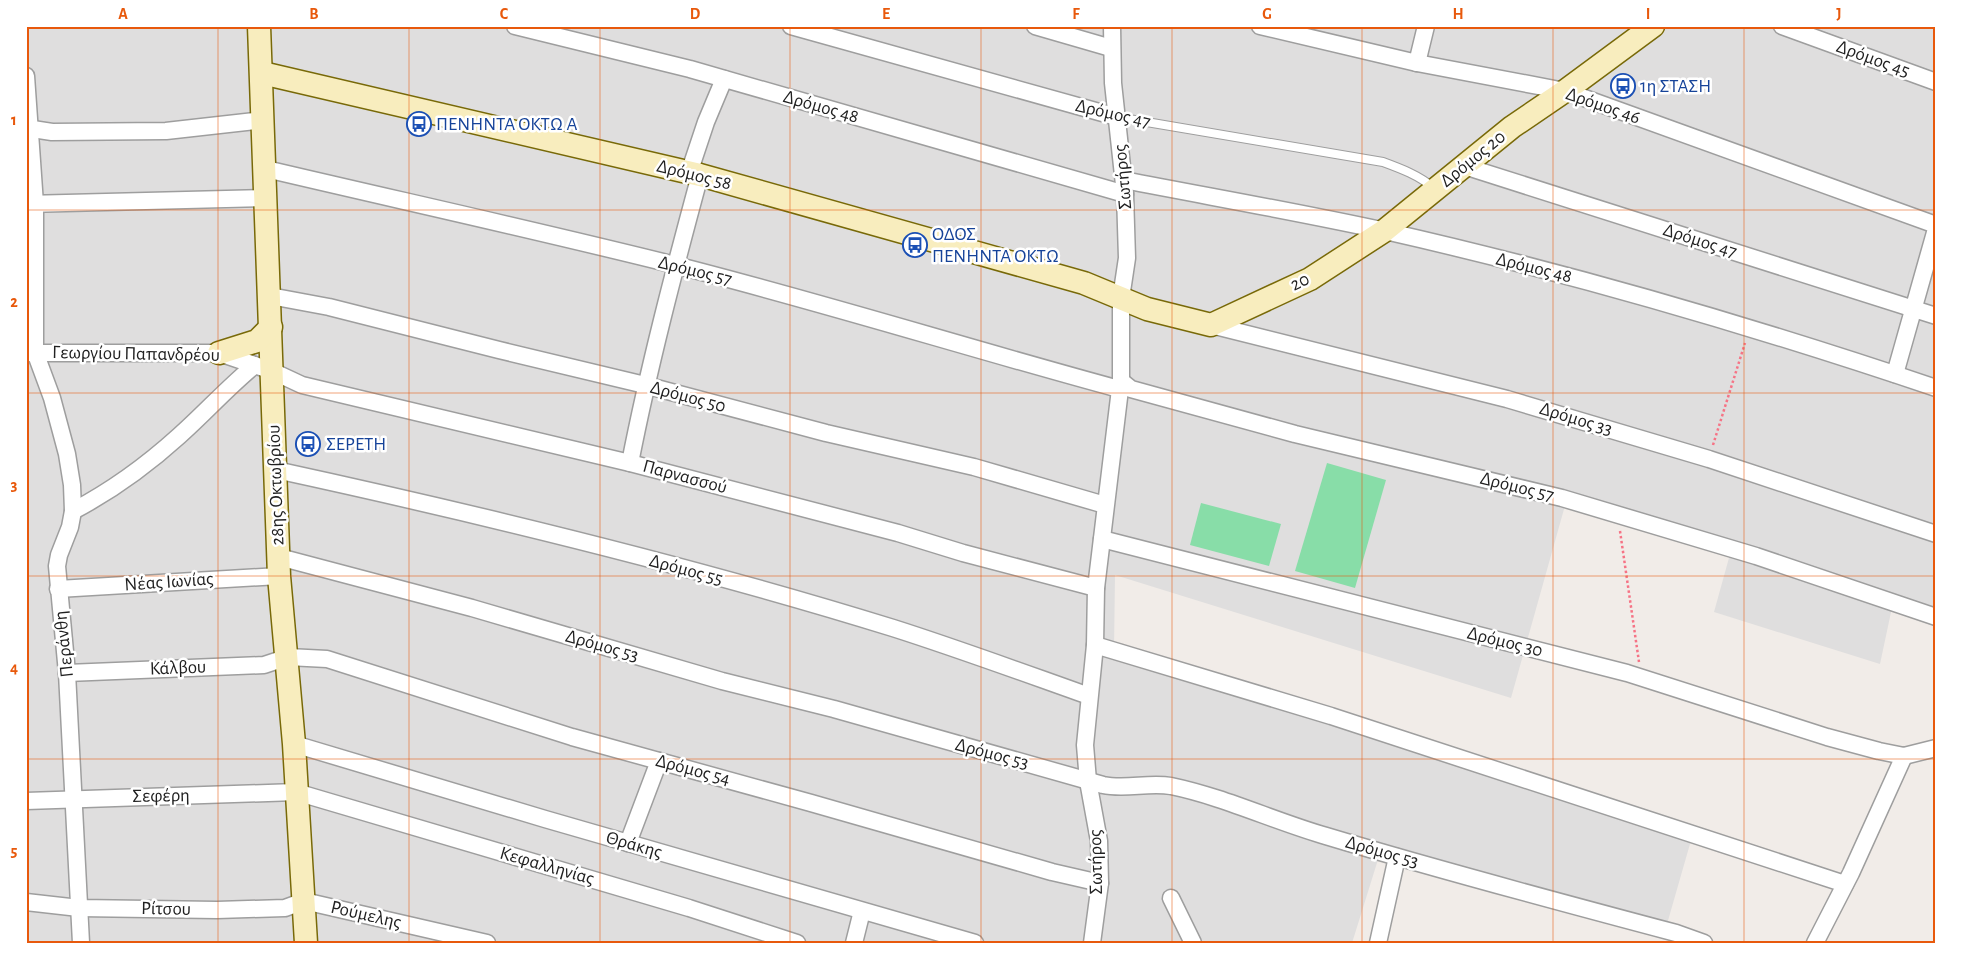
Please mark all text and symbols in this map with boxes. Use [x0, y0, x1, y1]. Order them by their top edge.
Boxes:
text: A [118, 6, 128, 22]
text: B [309, 6, 319, 22]
text: C [500, 6, 509, 22]
text: D [690, 6, 701, 22]
text: E [882, 6, 890, 22]
text: F [1072, 6, 1080, 22]
text: G [1262, 6, 1272, 22]
text: H [1452, 6, 1464, 22]
text: I [1646, 6, 1650, 22]
text: J [1836, 6, 1842, 22]
street label: Δρόμος 45 [1834, 37, 1912, 81]
bus stop icon: 1η ΣΤΑΣΗ [1610, 73, 1636, 99]
place label: 1η ΣΤΑΣΗ [1640, 77, 1711, 96]
street label: Δρόμος 46 [1563, 84, 1643, 128]
street label: Δρόμος 48 [781, 87, 861, 127]
street label: Δρόμος 47 [1074, 96, 1152, 132]
bus stop icon: ΠΕΝΗΝΤΑ ΟΚΤΩ Α [406, 111, 432, 137]
text: 1 [11, 112, 17, 128]
place label: ΠΕΝΗΝΤΑ ΟΚΤΩ Α [436, 115, 577, 134]
street label: Δρόμος 20 [1437, 127, 1509, 191]
street label: Σωτήρος [1111, 144, 1135, 210]
street label: Δρόμος 58 [655, 157, 733, 193]
street label: Δρόμος 47 [1661, 220, 1739, 262]
place label: ΟΔΟΣ ΠΕΝΗΝΤΑ ΟΚΤΩ [932, 225, 1059, 266]
bus stop icon: ΟΔΟΣ ΠΕΝΗΝΤΑ ΟΚΤΩ [902, 232, 928, 258]
street label: Δρόμος 48 [1494, 249, 1574, 287]
street label: Δρόμος 57 [656, 253, 734, 289]
street label: 20 [1287, 269, 1313, 295]
text: 2 [10, 294, 18, 310]
street label: Γεωργίου Παπανδρέου [52, 343, 220, 365]
street label: Δρόμος 50 [648, 378, 728, 416]
street label: Δρόμος 33 [1537, 399, 1615, 439]
street label: 28ης Οκτωβρίου [264, 424, 288, 546]
bus stop icon: ΣΕΡΕΤΗ [295, 431, 321, 457]
place label: ΣΕΡΕΤΗ [326, 435, 386, 454]
street label: Παρνασσού [641, 457, 729, 497]
street label: Δρόμος 57 [1478, 469, 1556, 505]
text: 3 [11, 477, 18, 493]
street label: Δρόμος 55 [647, 551, 725, 589]
street label: Νέας Ιωνίας [124, 569, 214, 595]
street label: Περάνθη [51, 610, 77, 678]
street label: Δρόμος 30 [1465, 623, 1545, 661]
street label: Δρόμος 53 [563, 627, 641, 665]
street label: Κάλβου [149, 658, 207, 678]
text: 4 [10, 660, 18, 676]
street label: Δρόμος 53 [953, 735, 1031, 773]
street label: Δρόμος 54 [654, 751, 732, 789]
street label: Σεφέρη [132, 786, 190, 806]
street label: Θράκης [604, 828, 664, 862]
street label: Σωτήρος [1086, 829, 1106, 895]
street label: Δρόμος 53 [1343, 833, 1421, 871]
text: 5 [11, 843, 18, 859]
street label: Κεφαλληνίας [498, 843, 596, 889]
street label: Ρούμελης [329, 898, 403, 932]
street label: Ρίτσου [141, 899, 191, 919]

